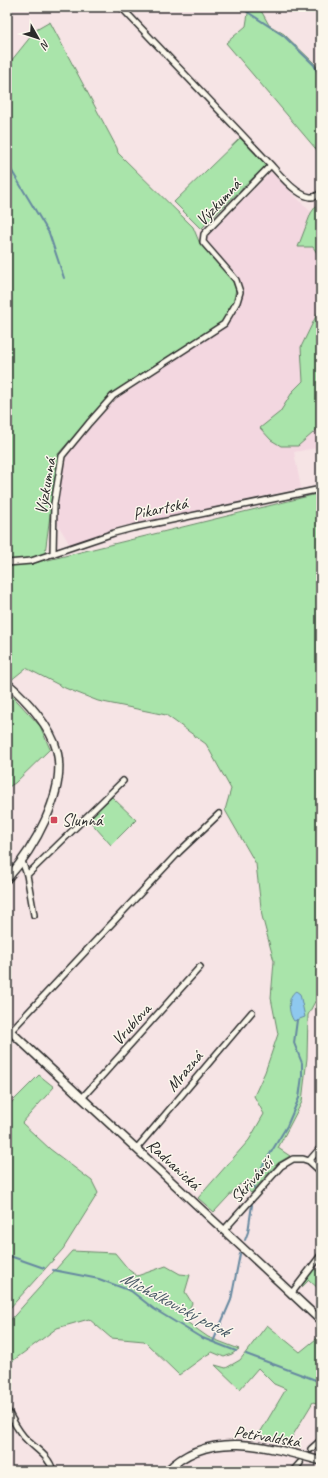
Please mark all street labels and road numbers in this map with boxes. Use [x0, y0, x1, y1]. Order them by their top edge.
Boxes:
street label: Výzkumná [191, 173, 246, 230]
street label: Výzkumná [30, 455, 61, 516]
street label: Pikartská [131, 492, 191, 525]
street label: Vrublova [107, 997, 157, 1050]
street label: Mrazná [162, 1046, 208, 1096]
street label: Radvanická [142, 1134, 206, 1196]
street label: Skřivánčí [225, 1150, 280, 1207]
street label: Petřvaldská [232, 1421, 303, 1452]

